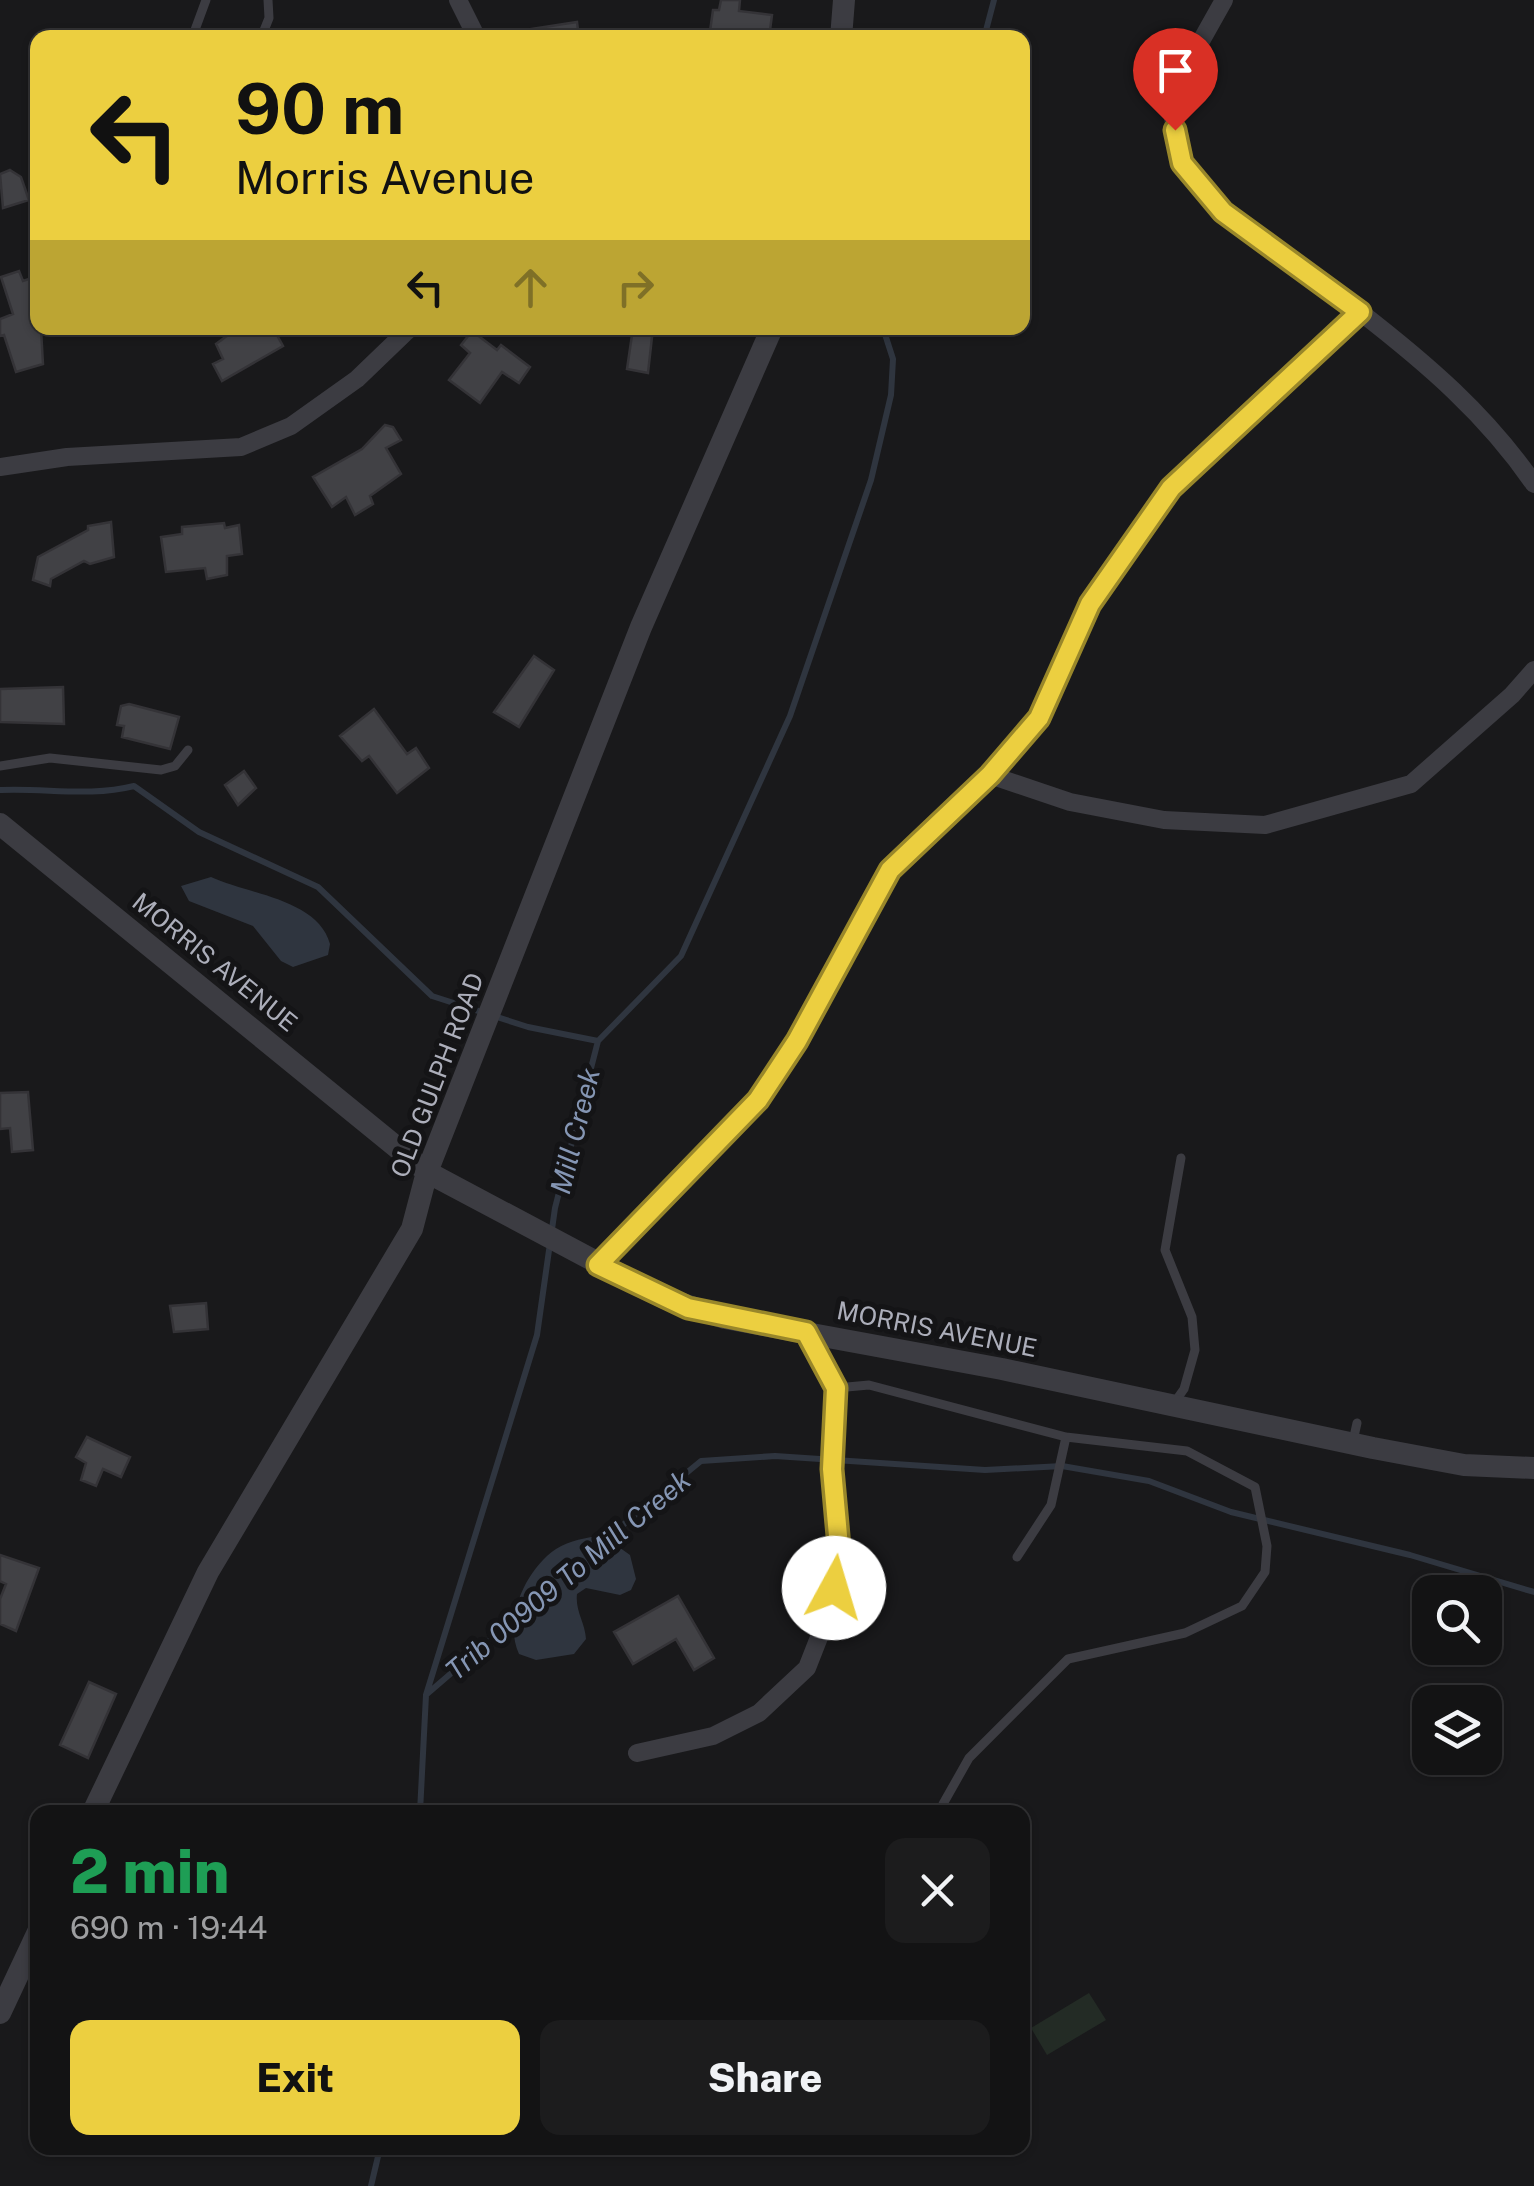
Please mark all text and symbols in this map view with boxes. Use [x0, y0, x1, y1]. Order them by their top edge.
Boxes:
pin [1133, 28, 1218, 131]
icon: arrive [1148, 43, 1203, 98]
text: 90 m [235, 67, 405, 150]
icon: left [70, 70, 200, 200]
text: Morris Avenue [235, 151, 534, 204]
icon: left [398, 260, 453, 315]
icon: ahead [503, 260, 558, 315]
icon: right [608, 260, 663, 315]
street label: MORRIS AVENUE [127, 886, 303, 1038]
street label: OLD GULPH ROAD [384, 968, 490, 1182]
water label: Mill Creek [543, 1065, 606, 1197]
street label: MORRIS AVENUE [834, 1295, 1040, 1363]
water label: Trib 00909 To Mill Creek [439, 1463, 697, 1687]
position arrow [782, 1536, 886, 1640]
map controls [1412, 1575, 1502, 1775]
button: search [1412, 1575, 1502, 1665]
button: layers [1412, 1685, 1502, 1775]
text: 2 min [70, 1836, 229, 1907]
button: close [885, 1838, 990, 1943]
text: 690 m · 19:44 [70, 1909, 267, 1946]
button: Exit [70, 2020, 520, 2135]
button: Share [540, 2020, 990, 2135]

